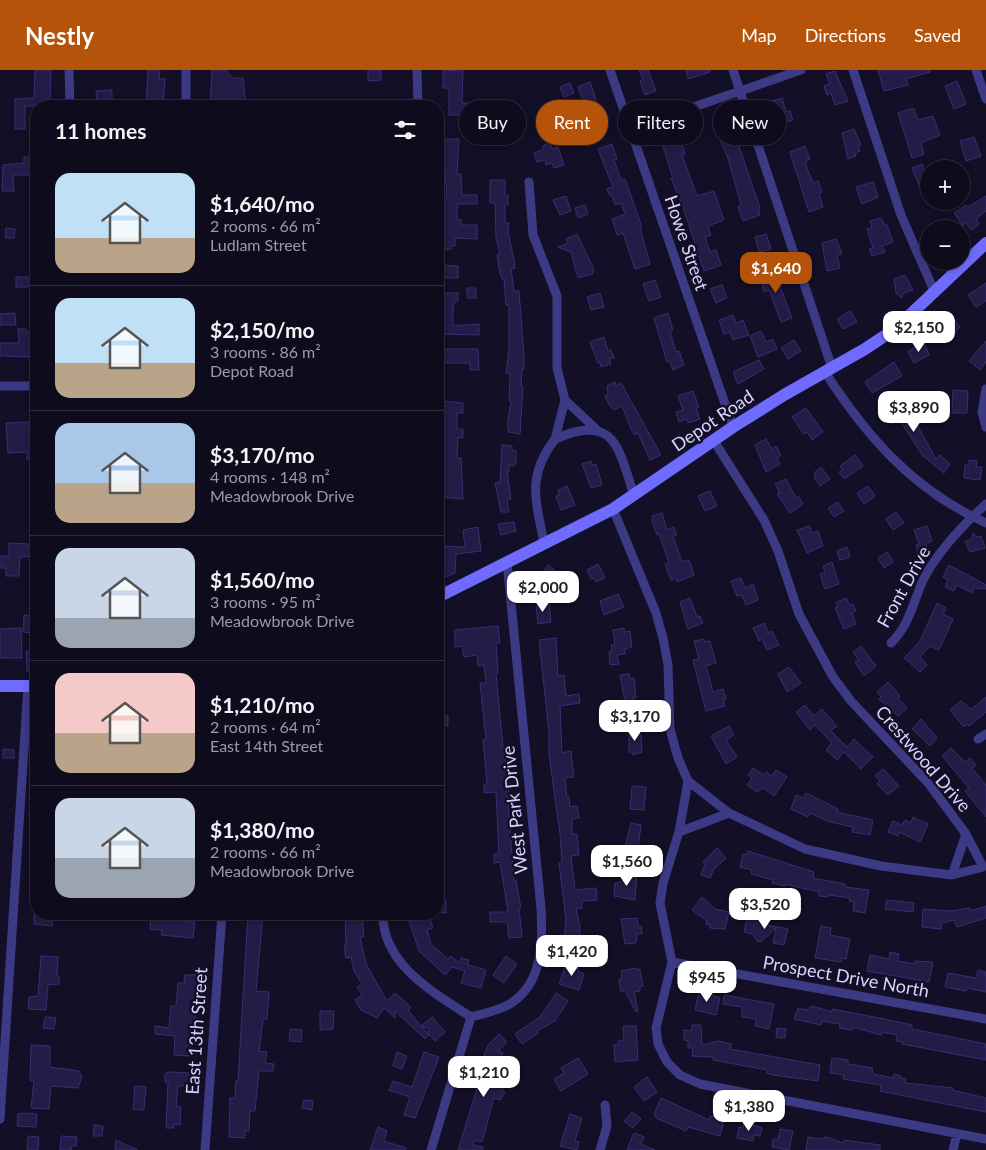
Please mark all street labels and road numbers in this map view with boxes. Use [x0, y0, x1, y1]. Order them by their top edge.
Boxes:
street label: Howe Street [660, 192, 714, 294]
street label: Depot Road [667, 385, 758, 456]
street label: Front Drive [872, 542, 934, 631]
street label: Crestwood Drive [872, 701, 976, 816]
street label: West Park Drive [496, 745, 532, 875]
street label: Prospect Drive North [761, 951, 931, 1001]
street label: East 13th Street [181, 966, 211, 1095]

